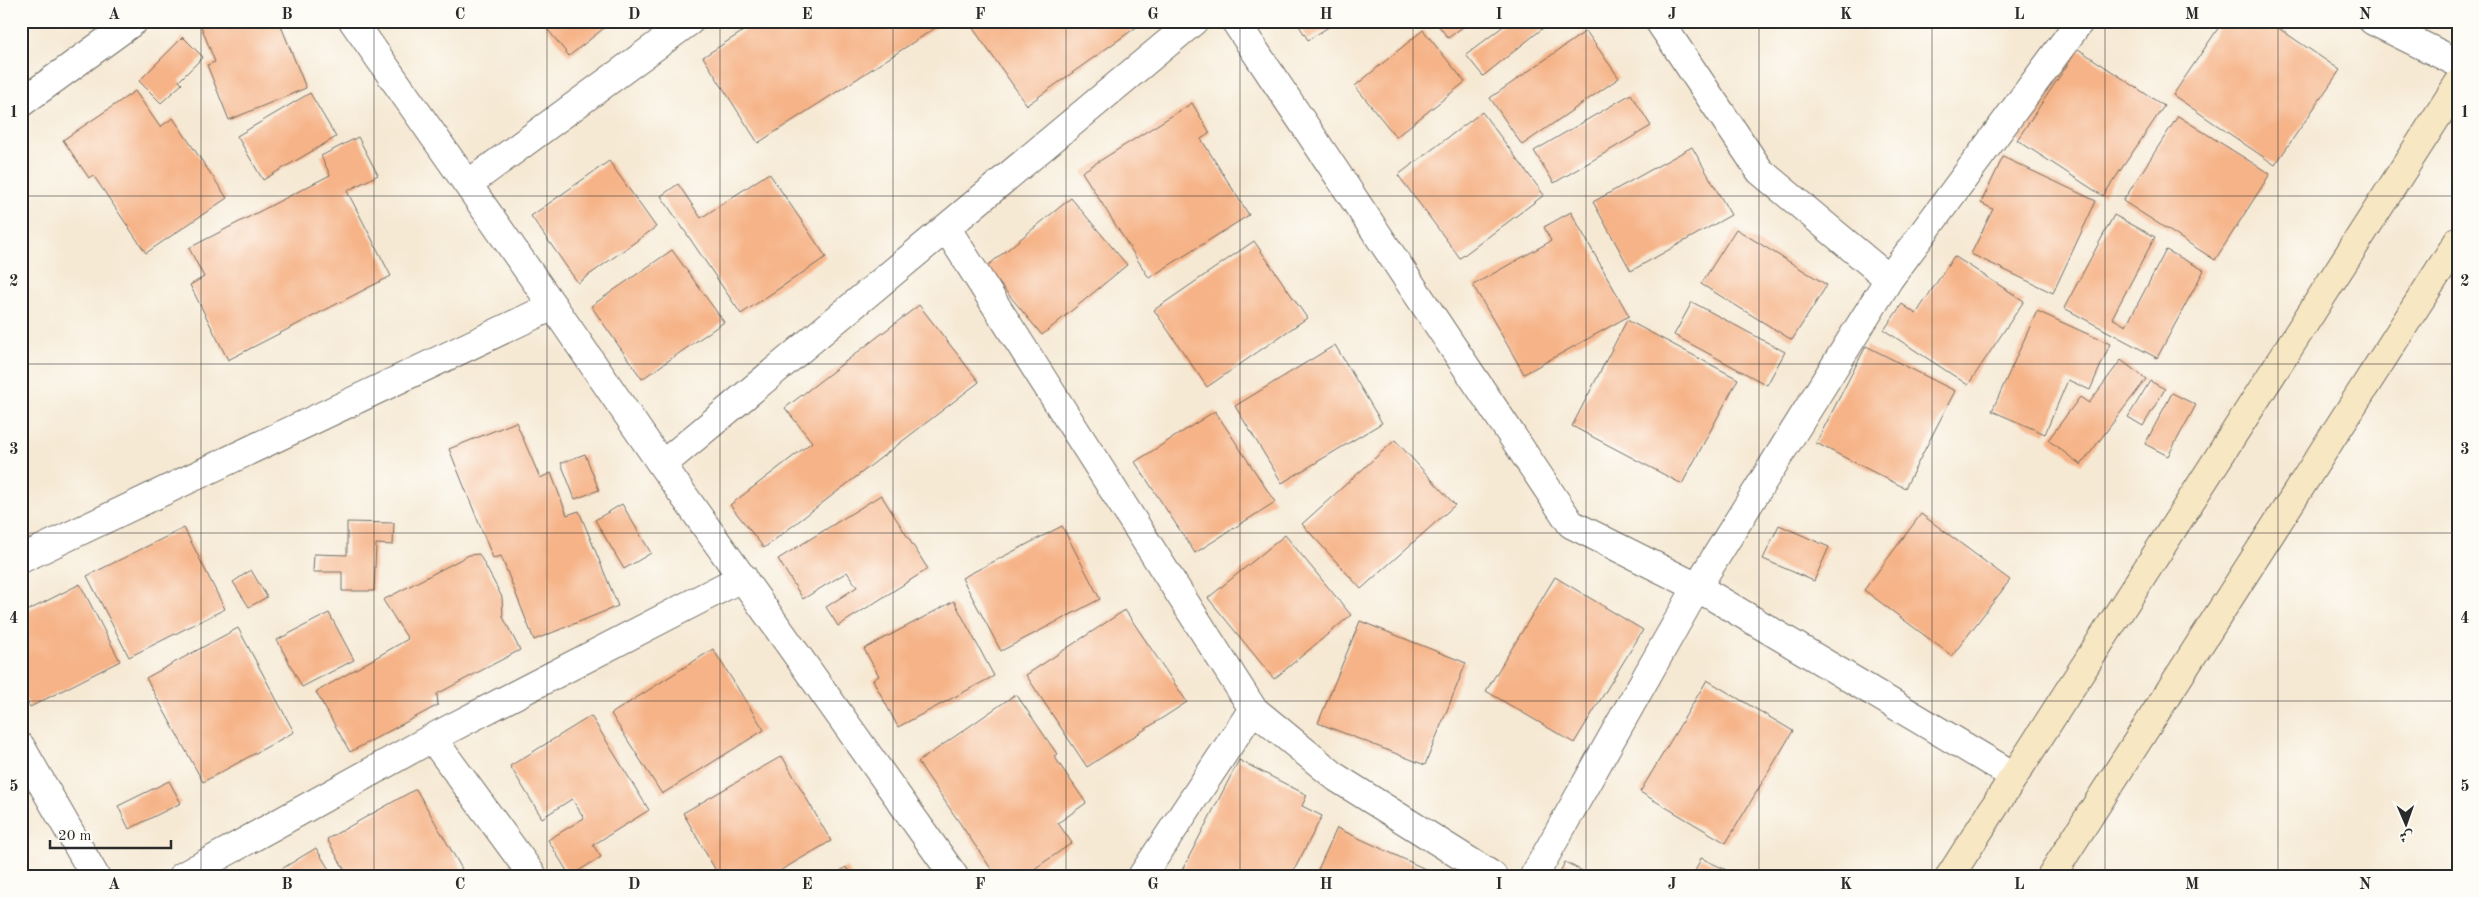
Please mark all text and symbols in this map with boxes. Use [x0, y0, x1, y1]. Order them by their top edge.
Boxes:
text: A [108, 7, 120, 23]
text: B [281, 7, 293, 23]
text: C [455, 7, 465, 23]
text: D [628, 7, 640, 23]
text: E [801, 7, 813, 23]
text: F [975, 7, 986, 23]
text: G [1147, 7, 1159, 23]
text: H [1319, 7, 1333, 23]
text: I [1495, 7, 1503, 23]
text: J [1668, 7, 1677, 23]
text: K [1840, 7, 1852, 23]
text: L [2014, 7, 2025, 23]
text: M [2185, 7, 2199, 23]
text: N [2359, 7, 2372, 23]
text: 1 [9, 105, 19, 121]
text: 1 [2460, 105, 2470, 121]
text: 2 [9, 274, 19, 290]
text: 2 [2460, 274, 2470, 290]
text: 3 [9, 442, 19, 458]
text: 3 [2460, 442, 2470, 458]
text: 4 [9, 611, 19, 627]
text: 4 [2460, 611, 2470, 627]
text: 5 [9, 779, 19, 795]
text: 5 [2460, 779, 2470, 795]
north arrow [2382, 800, 2432, 850]
scale bar [50, 817, 171, 849]
text: 20 m [58, 829, 92, 844]
text: ش [2399, 829, 2414, 843]
text: A [108, 877, 120, 893]
text: B [281, 877, 293, 893]
text: C [455, 877, 465, 893]
text: D [628, 877, 640, 893]
text: E [801, 877, 813, 893]
text: F [975, 877, 986, 893]
text: G [1147, 877, 1159, 893]
text: H [1319, 877, 1333, 893]
text: I [1495, 877, 1503, 893]
text: J [1668, 877, 1677, 893]
text: K [1840, 877, 1852, 893]
text: L [2014, 877, 2025, 893]
text: M [2185, 877, 2199, 893]
text: N [2359, 877, 2372, 893]

